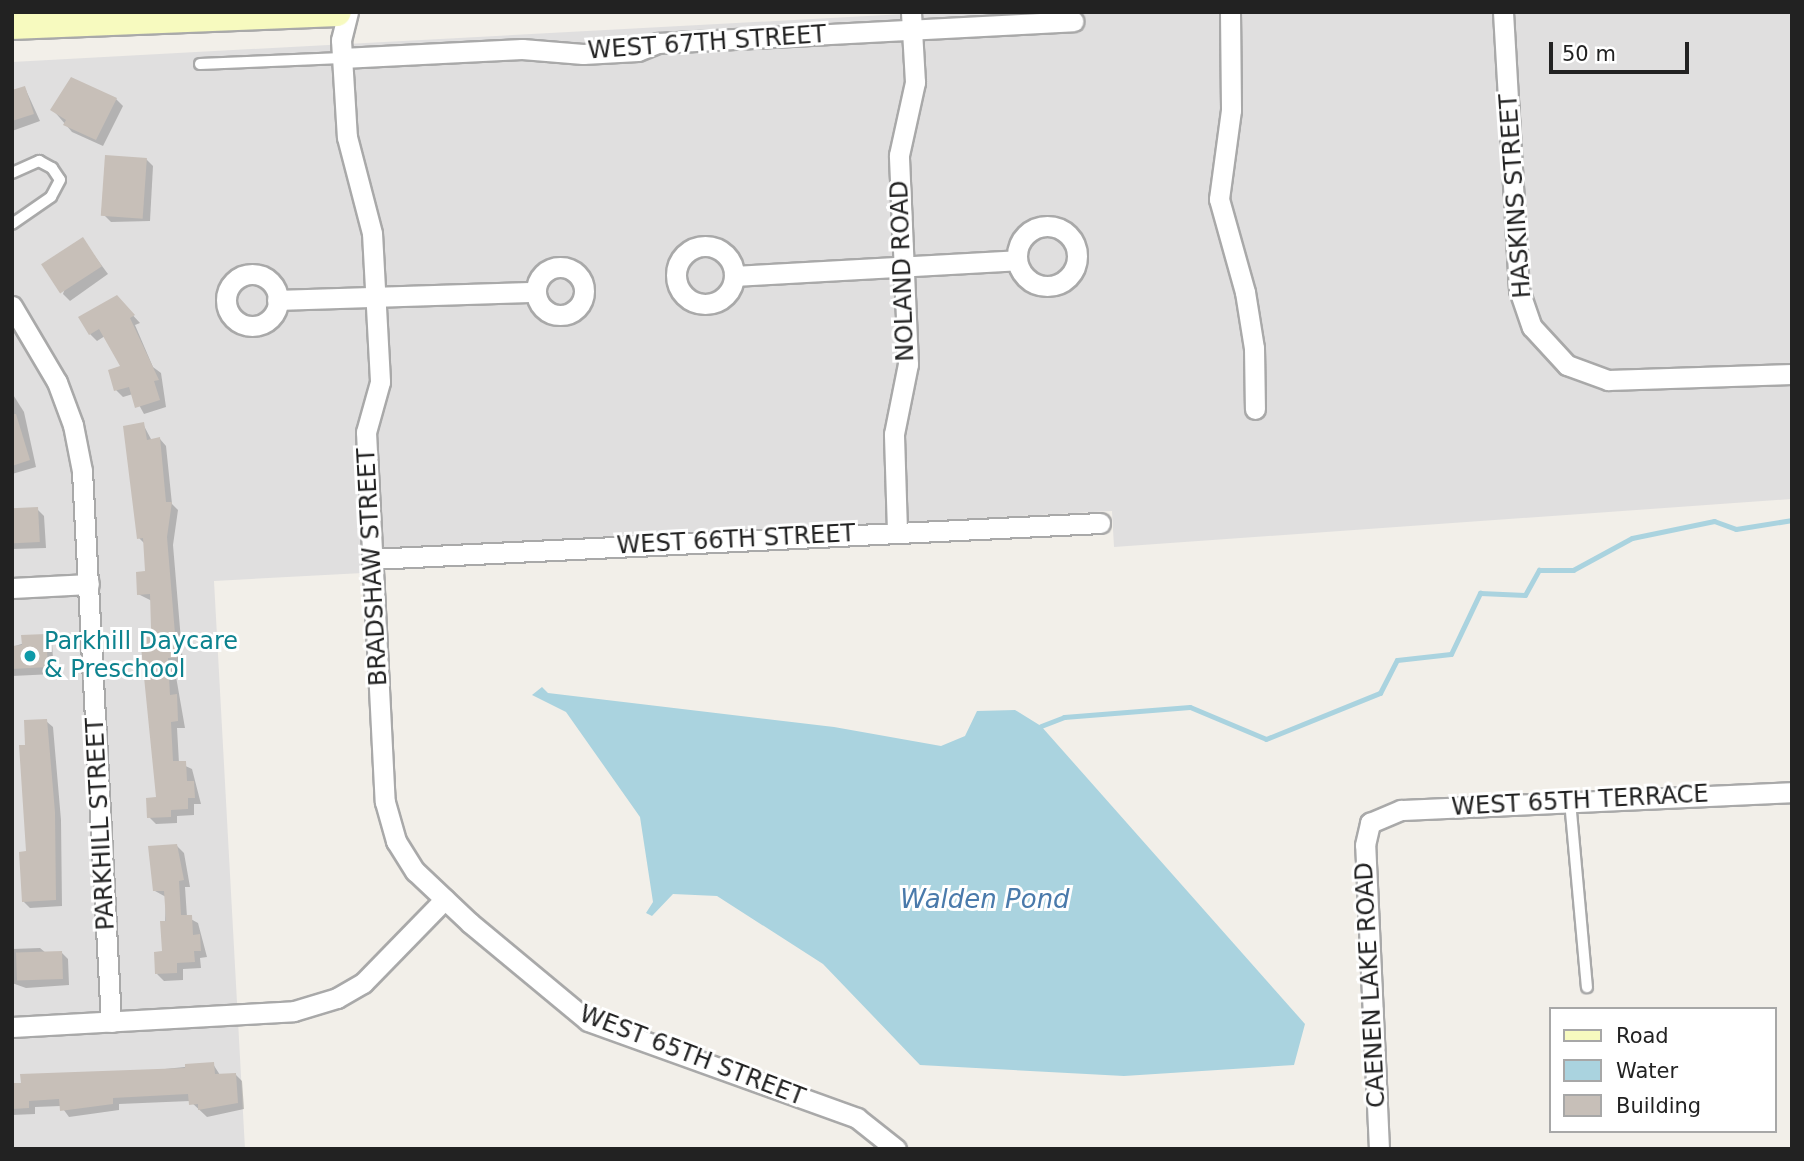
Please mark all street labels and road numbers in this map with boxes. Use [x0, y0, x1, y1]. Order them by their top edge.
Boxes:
street label: WEST 67TH STREET [587, 20, 827, 66]
street label: HASKINS STREET [1494, 93, 1538, 299]
street label: NOLAND ROAD [885, 180, 921, 362]
street label: BRADSHAW STREET [352, 447, 394, 687]
street label: WEST 66TH STREET [616, 519, 856, 561]
street label: PARKHILL STREET [81, 717, 121, 931]
street label: WEST 65TH TERRACE [1451, 780, 1709, 822]
street label: CAENEN LAKE ROAD [1350, 861, 1392, 1109]
street label: WEST 65TH STREET [575, 1000, 809, 1112]

